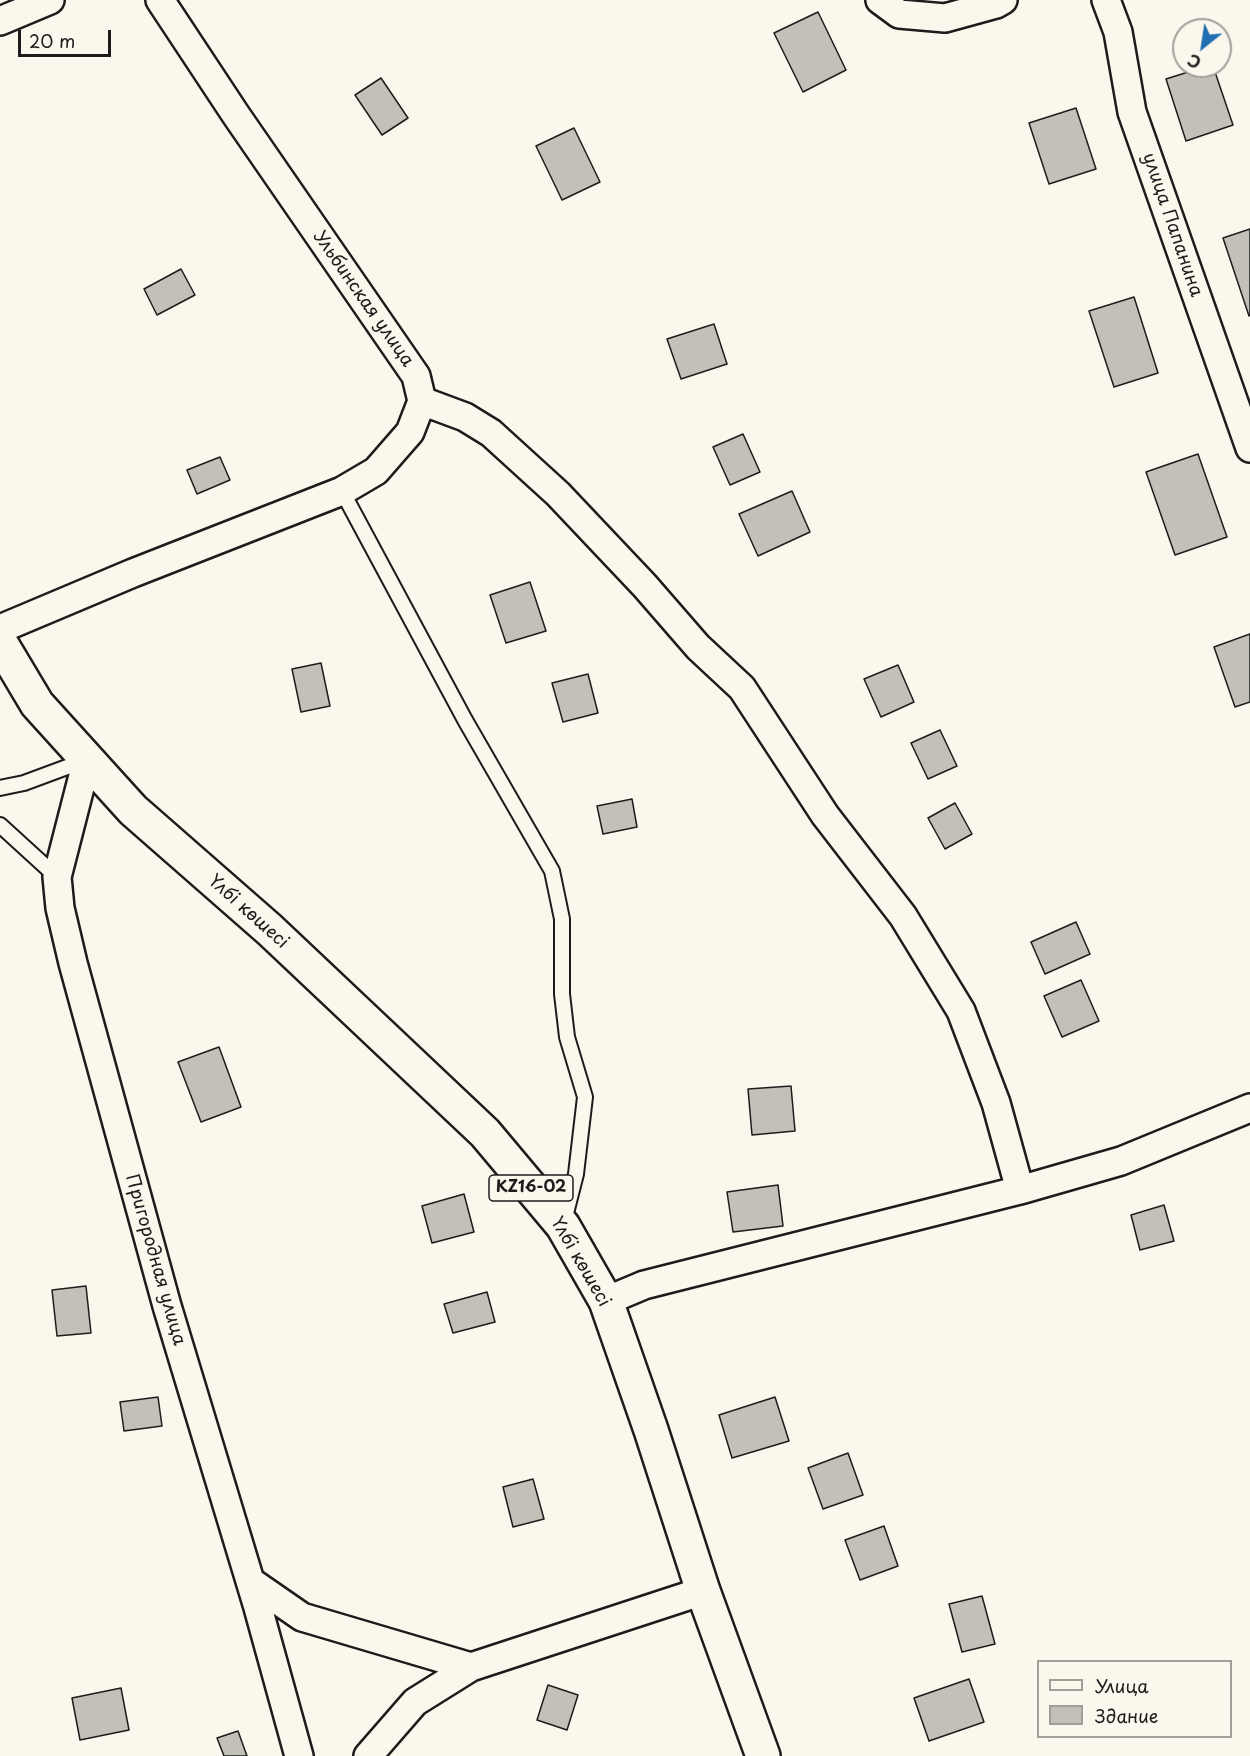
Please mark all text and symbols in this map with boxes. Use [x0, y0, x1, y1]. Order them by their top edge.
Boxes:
scale bar [21, 18, 114, 56]
north arrow [1172, 18, 1232, 78]
text: 20 m [29, 27, 75, 54]
text: С [1183, 48, 1205, 75]
street label: улица Папанина [1137, 150, 1207, 300]
street label: Ульбинская улица [308, 227, 418, 371]
street label: Үлбі көшесі [203, 870, 293, 954]
street label: Пригородная улица [120, 1172, 190, 1348]
road number: KZ16-02 [489, 1175, 573, 1201]
street label: Үлбі көшесі [546, 1213, 614, 1311]
legend [1037, 1660, 1232, 1738]
text: Улица [1095, 1672, 1149, 1699]
text: Здание [1095, 1702, 1158, 1729]

